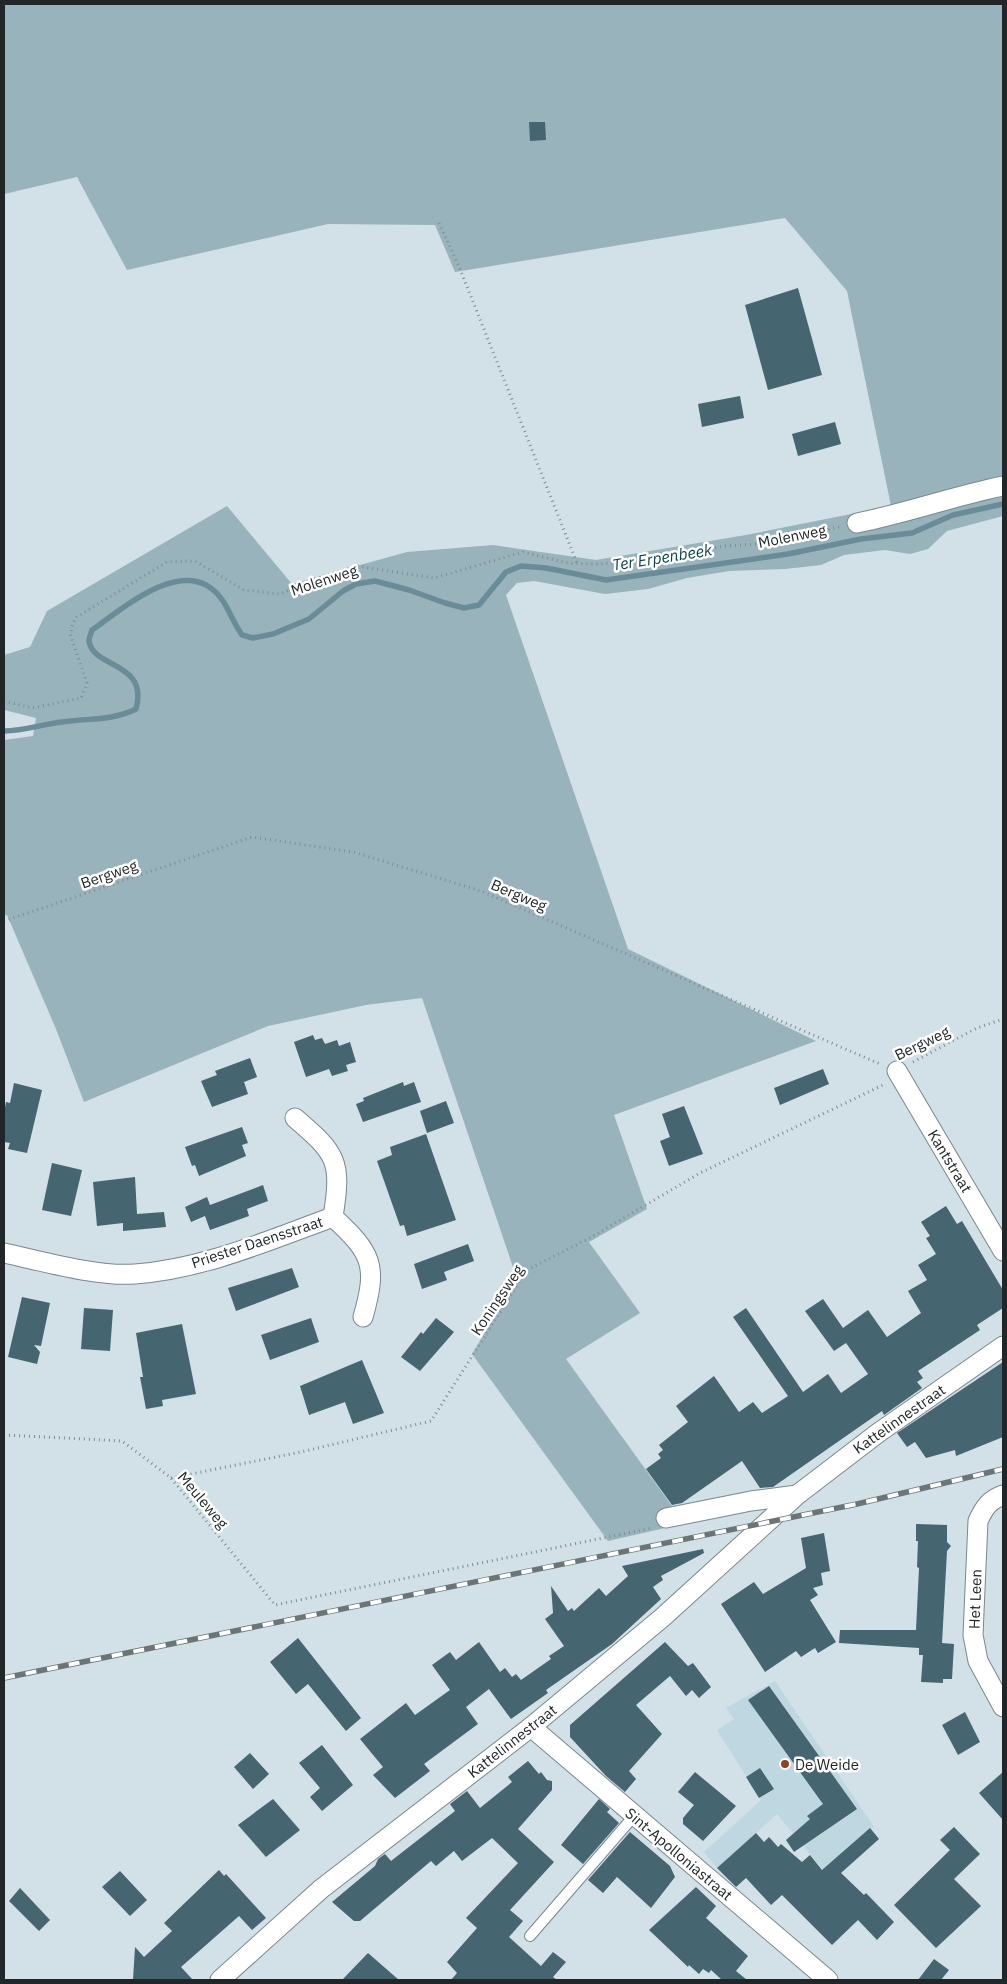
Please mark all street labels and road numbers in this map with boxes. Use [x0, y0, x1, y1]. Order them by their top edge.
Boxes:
street label: Molenweg [756, 520, 828, 552]
street label: Molenweg [288, 560, 360, 600]
street label: Bergweg [78, 855, 140, 893]
street label: Bergweg [488, 875, 550, 915]
street label: Bergweg [891, 1022, 953, 1064]
street label: Kantstraat [924, 1126, 976, 1196]
street label: Priester Daensstraat [189, 1212, 325, 1272]
street label: Koningsweg [466, 1261, 528, 1339]
street label: Kattelinnestraat [849, 1380, 949, 1458]
street label: Meuleweg [174, 1468, 232, 1533]
street label: Het Leen [964, 1569, 986, 1629]
street label: Kattelinnestraat [464, 1700, 560, 1782]
street label: Sint-Apolloniastraat [621, 1804, 737, 1904]

